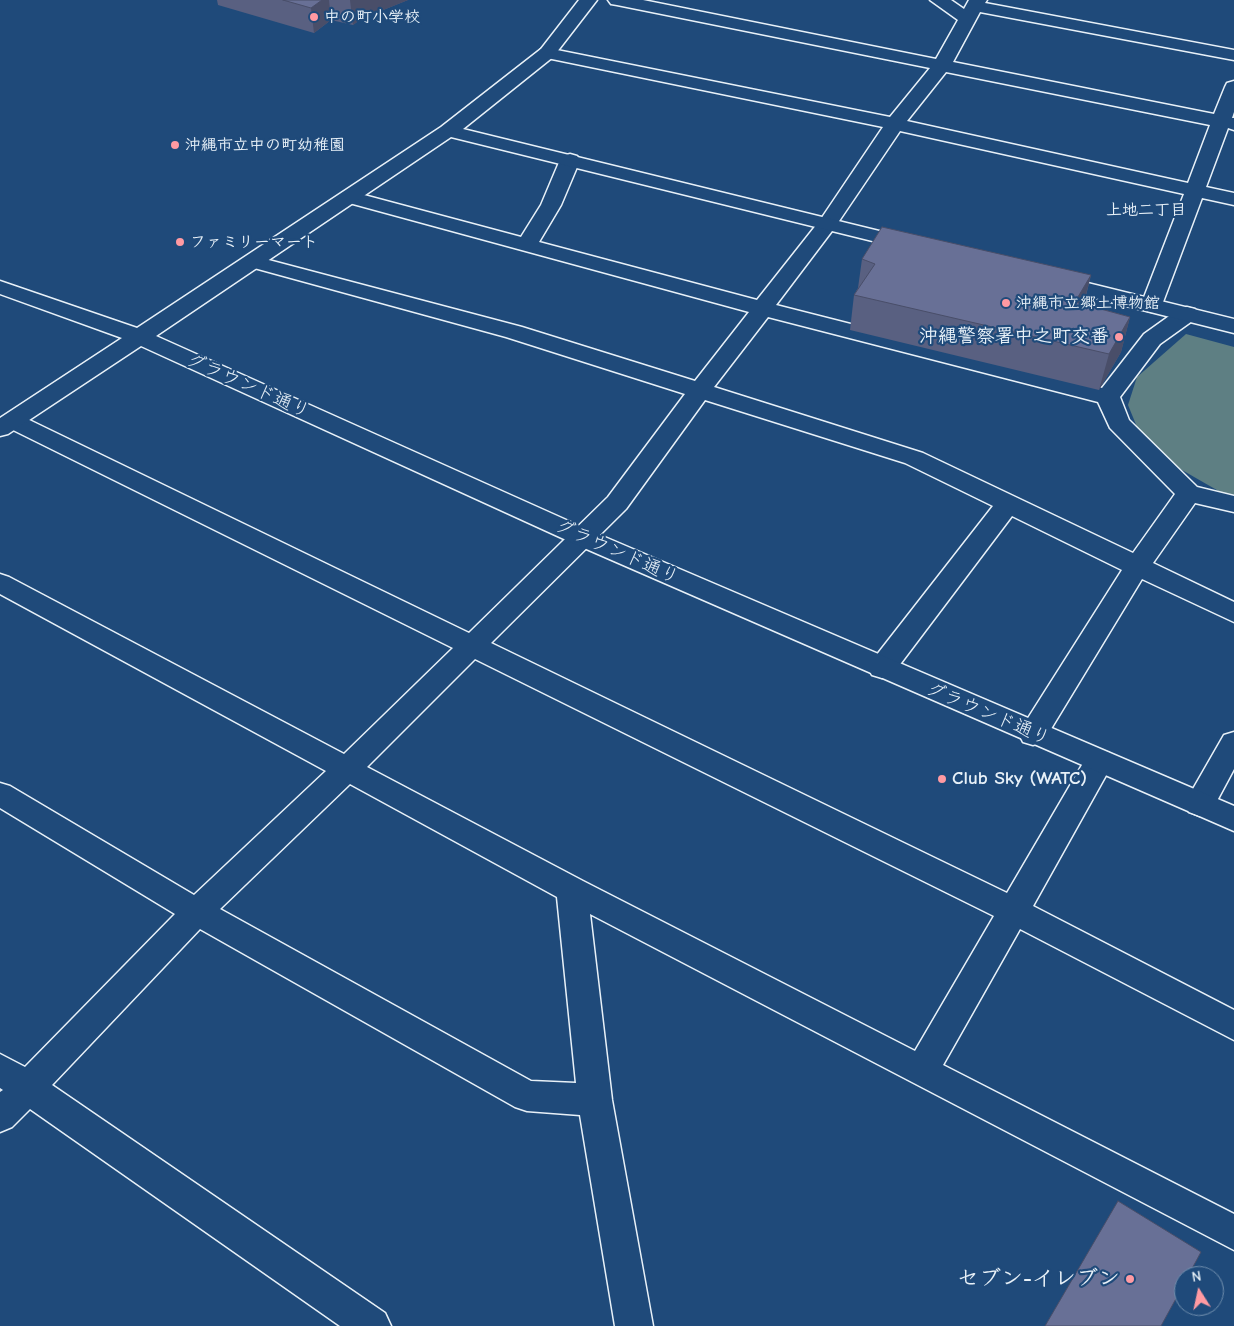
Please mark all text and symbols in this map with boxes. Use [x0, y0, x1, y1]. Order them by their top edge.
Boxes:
place label: 中の町小学校 [324, 7, 420, 27]
marker: 中の町小学校 [308, 11, 320, 23]
place label: 沖縄市立中の町幼稚園 [185, 135, 345, 155]
marker: 沖縄市立中の町幼稚園 [169, 139, 181, 151]
district label: 上地二丁目 [1106, 200, 1186, 220]
place label: ファミリーマート [190, 232, 318, 252]
marker: ファミリーマート [174, 236, 186, 248]
place label: 沖縄市立郷土博物館 [1016, 293, 1160, 313]
marker: 沖縄市立郷土博物館 [1000, 297, 1012, 309]
place label: 沖縄警察署中之町交番 [919, 326, 1109, 348]
marker: 沖縄警察署中之町交番 [1113, 331, 1125, 343]
street label: グラウンド通り [183, 349, 313, 423]
street label: グラウンド通り [552, 515, 682, 589]
street label: グラウンド通り [922, 678, 1054, 750]
place label: Club Sky (WATC) [952, 768, 1087, 790]
marker: Club Sky (WATC) [936, 773, 948, 785]
place label: セブン-イレブン [957, 1266, 1120, 1292]
north arrow [1174, 1266, 1224, 1316]
text: N [1190, 1268, 1202, 1286]
marker: セブン-イレブン [1124, 1273, 1136, 1285]

